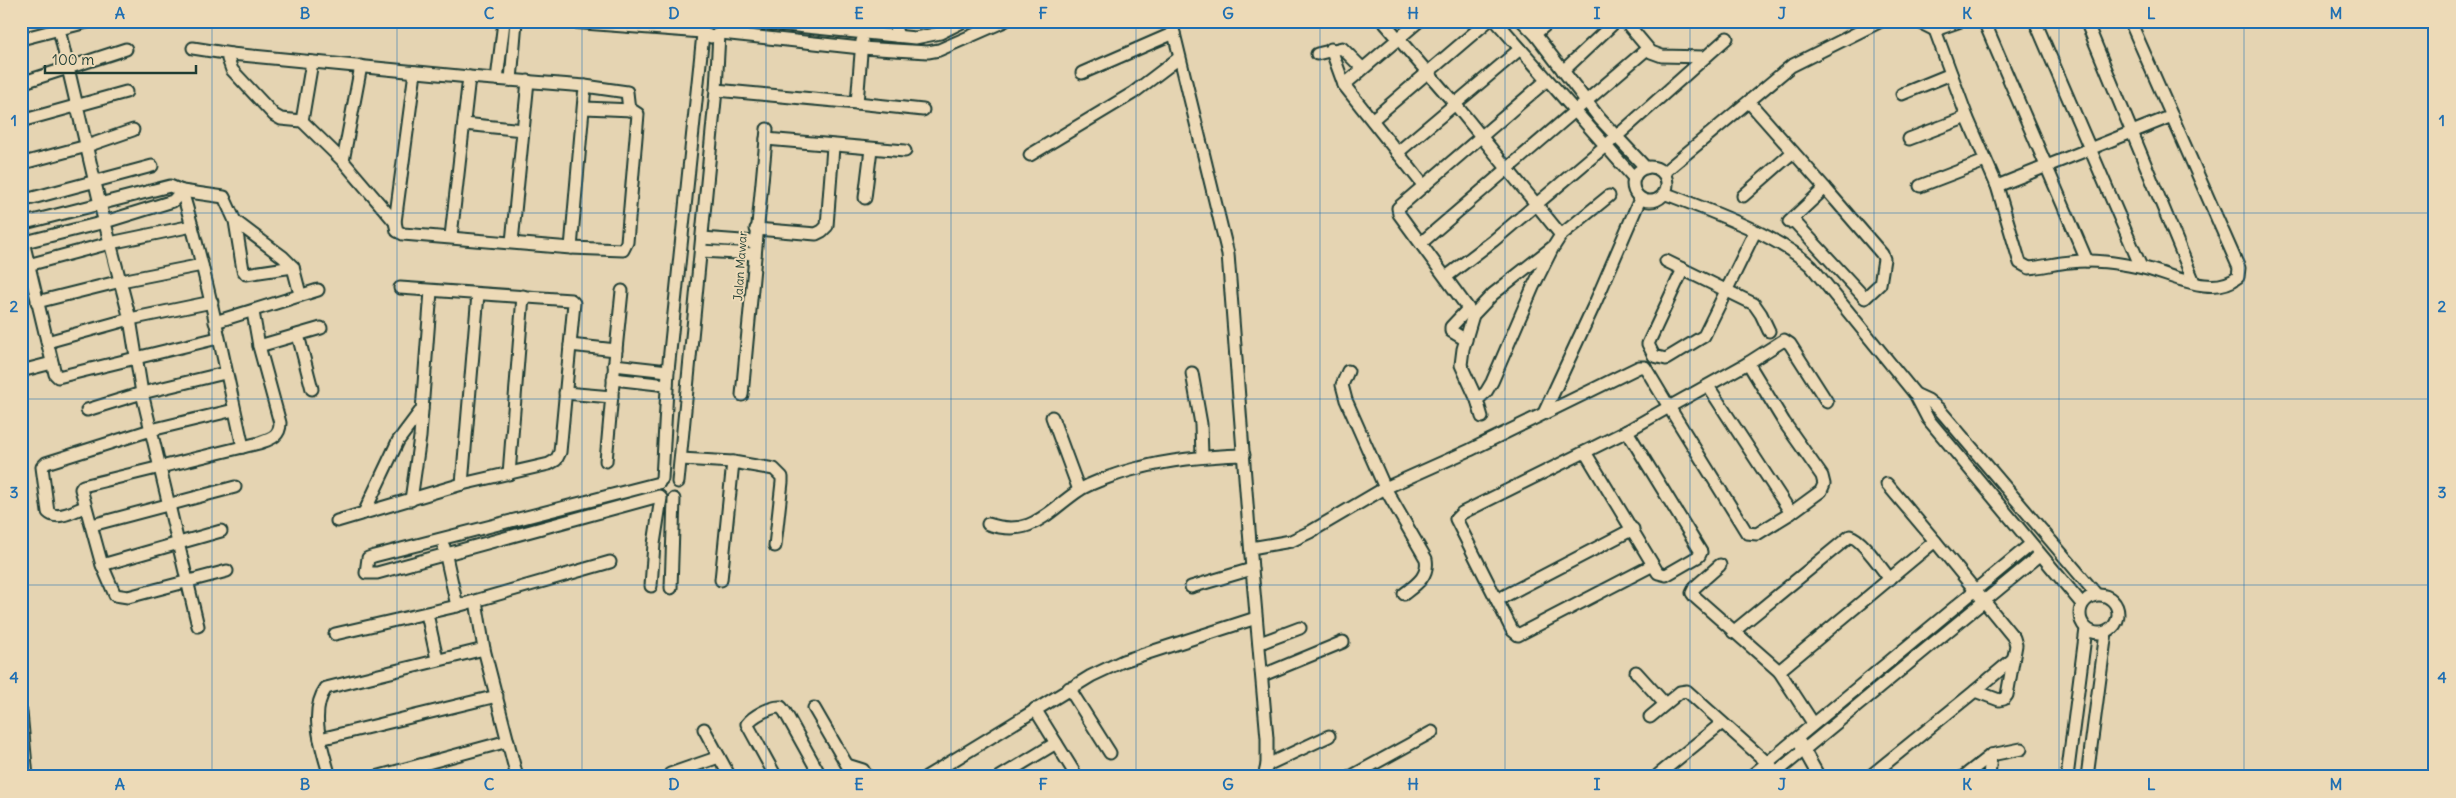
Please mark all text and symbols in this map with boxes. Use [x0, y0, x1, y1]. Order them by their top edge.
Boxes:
text: A [115, 3, 125, 23]
text: B [300, 3, 311, 23]
text: C [484, 3, 495, 23]
text: D [668, 3, 680, 23]
text: E [854, 3, 864, 23]
text: F [1038, 3, 1048, 23]
text: G [1222, 3, 1234, 23]
text: H [1407, 3, 1419, 23]
text: I [1594, 3, 1601, 23]
text: J [1778, 3, 1787, 23]
text: K [1962, 3, 1972, 23]
text: L [2147, 3, 2156, 23]
text: M [2330, 3, 2343, 23]
scale bar [45, 42, 196, 74]
text: 100 m [52, 50, 94, 69]
text: 1 [11, 110, 17, 130]
text: 1 [2439, 110, 2445, 130]
street label: Jalan Mawar [730, 230, 750, 301]
text: 2 [10, 296, 19, 316]
text: 2 [2438, 296, 2447, 316]
text: 3 [9, 482, 19, 502]
text: 3 [2437, 482, 2447, 502]
text: 4 [9, 667, 19, 687]
text: 4 [2437, 667, 2447, 687]
text: A [115, 774, 125, 794]
text: B [300, 774, 311, 794]
text: C [484, 774, 495, 794]
text: D [668, 774, 680, 794]
text: E [854, 774, 864, 794]
text: F [1038, 774, 1048, 794]
text: G [1222, 774, 1234, 794]
text: H [1407, 774, 1419, 794]
text: I [1594, 774, 1601, 794]
text: J [1778, 774, 1787, 794]
text: K [1962, 774, 1972, 794]
text: L [2147, 774, 2156, 794]
text: M [2330, 774, 2343, 794]

